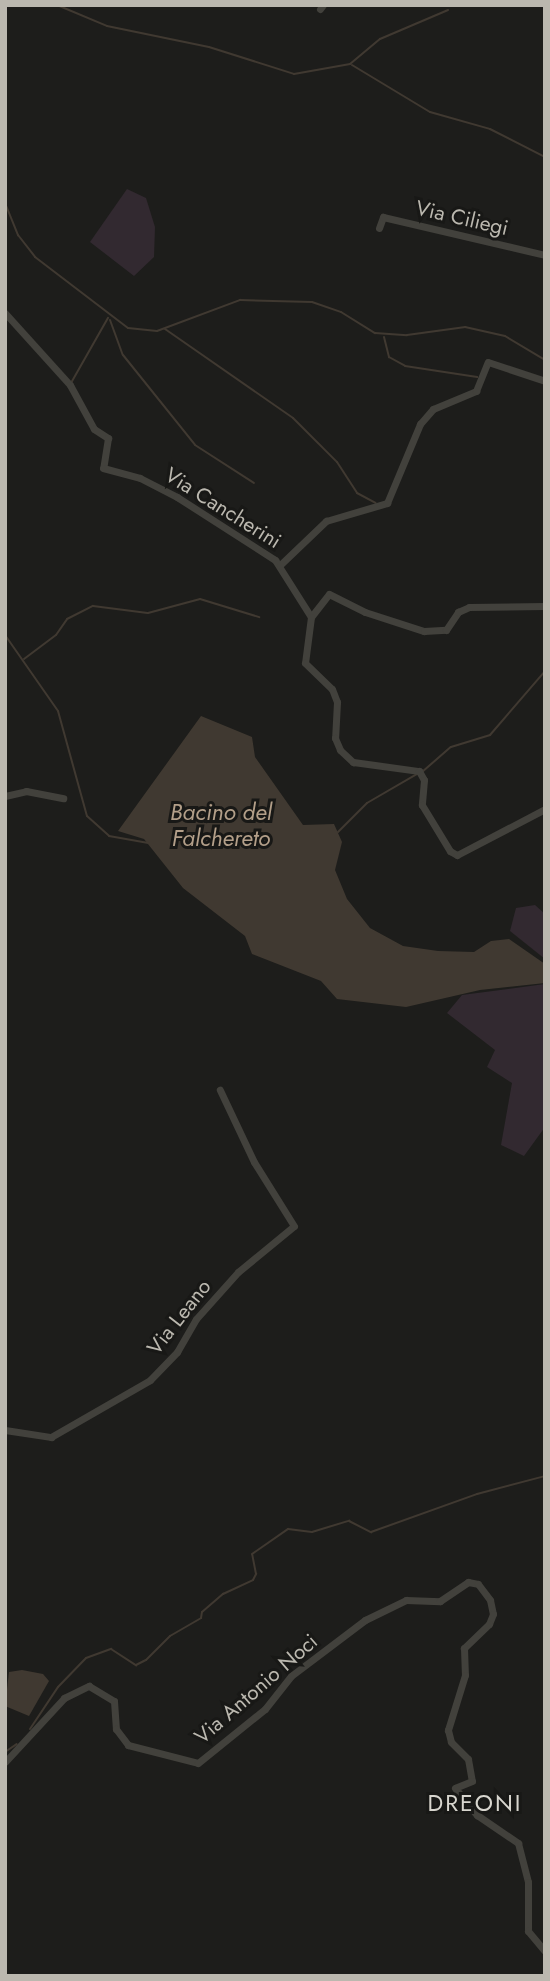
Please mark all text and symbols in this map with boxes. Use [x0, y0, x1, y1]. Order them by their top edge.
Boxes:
street label: Via Ciliegi [413, 195, 511, 241]
street label: Via Cancherini [160, 462, 286, 554]
water label: Bacino del Falchereto [170, 798, 272, 852]
street label: Via Leano [142, 1274, 216, 1360]
street label: Via Antonio Noci [189, 1629, 323, 1749]
district label: DREONI [428, 1789, 522, 1817]

